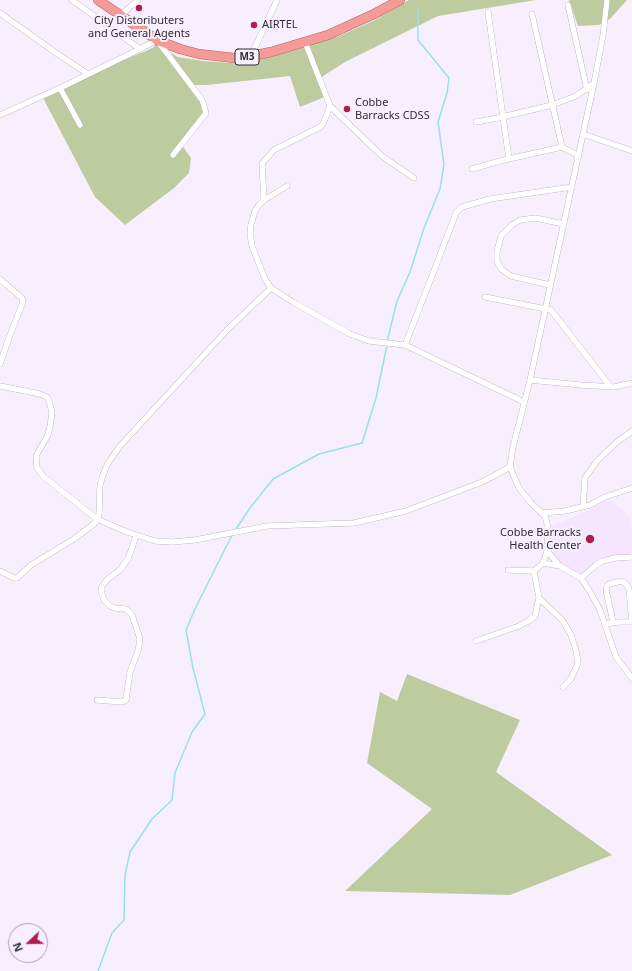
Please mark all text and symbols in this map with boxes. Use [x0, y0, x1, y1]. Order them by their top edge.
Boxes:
marker: City Distoributers and General Agents [134, 3, 144, 13]
place label: City Distoributers and General Agents [88, 14, 190, 40]
place label: AIRTEL [262, 18, 298, 32]
marker: AIRTEL [249, 20, 259, 30]
road number: M3 [235, 49, 259, 65]
place label: Cobbe Barracks CDSS [355, 96, 430, 122]
marker: Cobbe Barracks CDSS [342, 104, 352, 114]
place label: Cobbe Barracks Health Center [500, 526, 581, 552]
marker: Cobbe Barracks Health Center [584, 533, 596, 545]
north arrow [8, 923, 48, 963]
text: N [9, 940, 26, 954]

